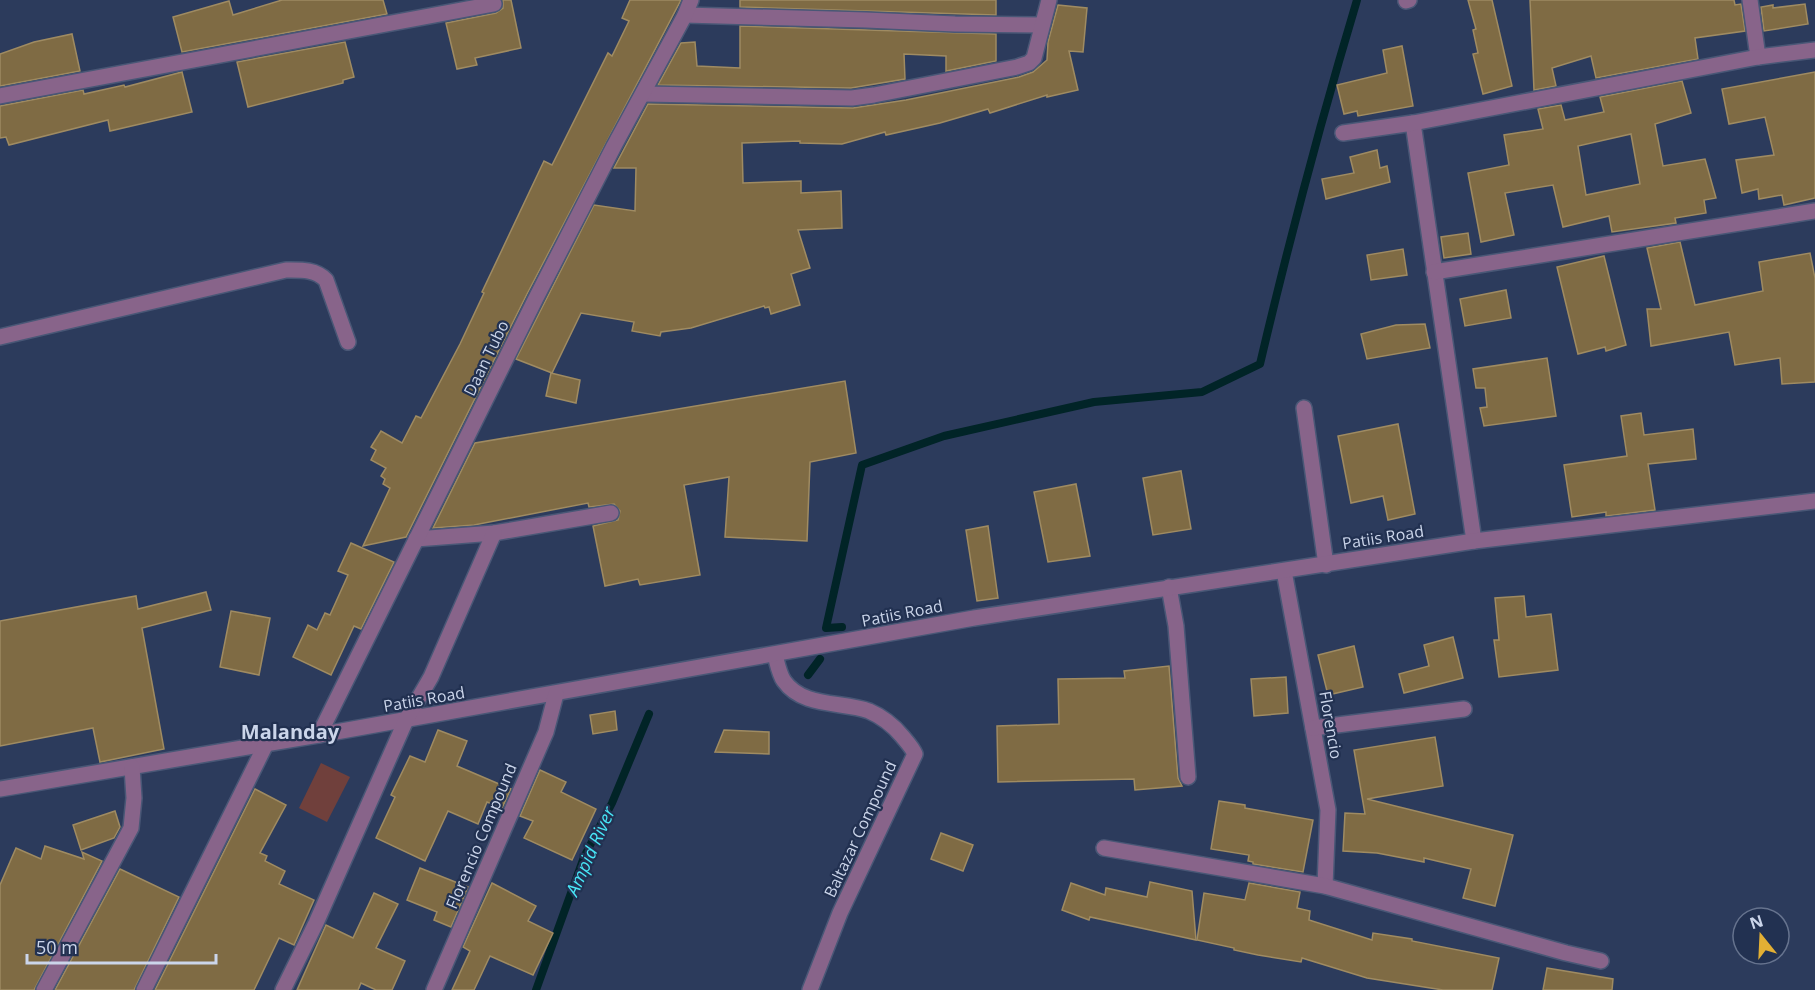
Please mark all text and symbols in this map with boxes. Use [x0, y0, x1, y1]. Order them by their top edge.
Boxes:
street label: Daan Tubo [458, 317, 514, 399]
street label: Patiis Road [1341, 520, 1425, 554]
street label: Patiis Road [860, 594, 944, 632]
street label: Patiis Road [382, 681, 466, 717]
street label: Florencio [1314, 689, 1348, 761]
district label: Malanday [241, 718, 340, 745]
street label: Baltazar Compound [819, 757, 901, 901]
street label: Florencio Compound [440, 760, 522, 912]
water label: Ampid River [559, 802, 621, 901]
north arrow [1731, 906, 1791, 966]
text: N [1747, 909, 1766, 934]
scale bar [27, 927, 216, 965]
text: 50 m [36, 935, 78, 959]

